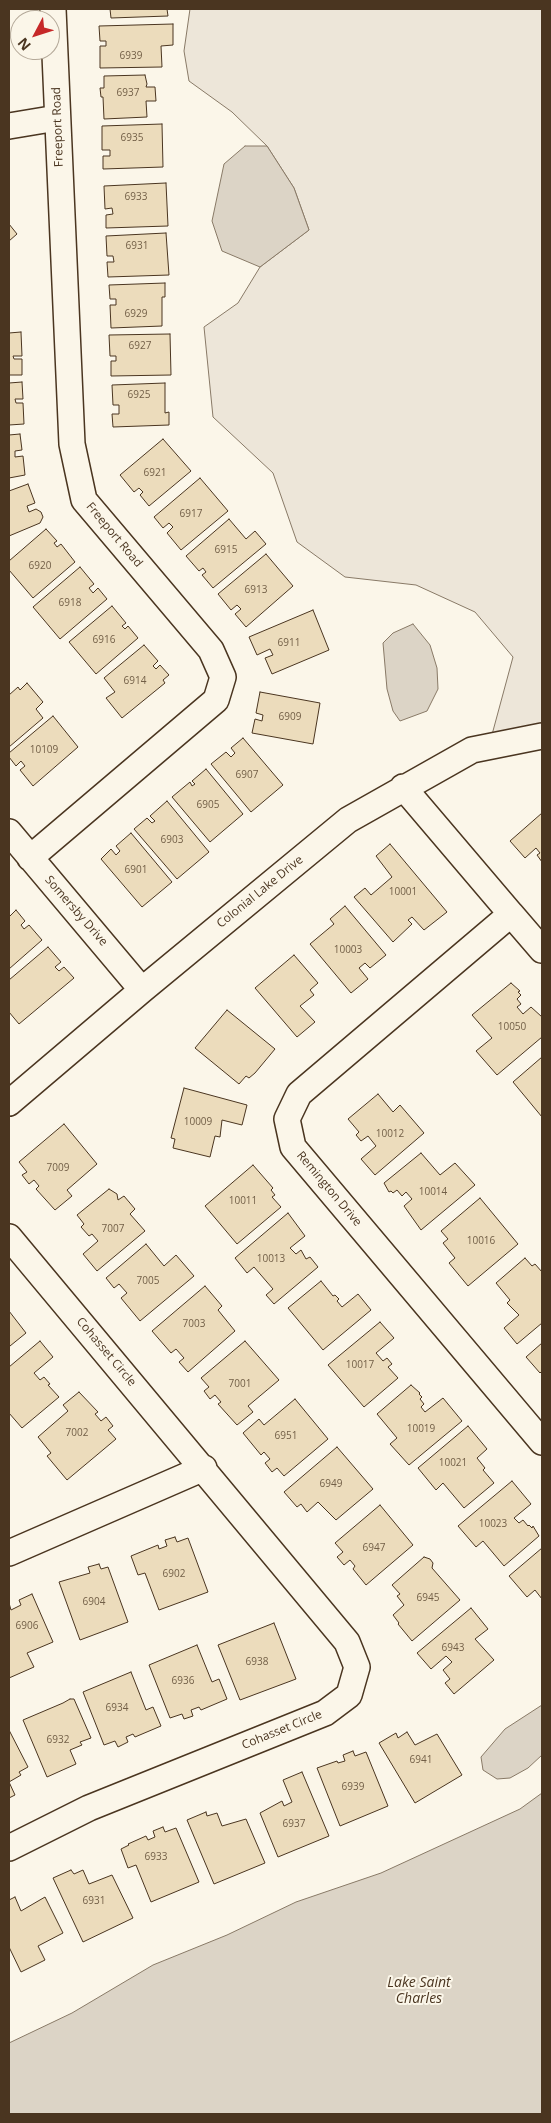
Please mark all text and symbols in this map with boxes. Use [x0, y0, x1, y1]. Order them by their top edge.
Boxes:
north arrow [10, 10, 60, 60]
text: N [13, 34, 35, 55]
house number: 6939 [120, 50, 142, 62]
street label: Freeport Road [49, 87, 67, 167]
house number: 6937 [117, 87, 139, 99]
house number: 6935 [121, 132, 143, 144]
house number: 6933 [125, 191, 147, 203]
house number: 6931 [126, 240, 148, 252]
house number: 6929 [125, 308, 147, 320]
house number: 6927 [129, 340, 151, 352]
house number: 6925 [128, 389, 150, 401]
house number: 6921 [144, 467, 166, 479]
street label: Freeport Road [83, 500, 145, 570]
house number: 6917 [180, 508, 202, 520]
house number: 6915 [215, 544, 237, 556]
house number: 6920 [29, 560, 51, 572]
house number: 6913 [245, 584, 267, 596]
house number: 6918 [59, 597, 81, 609]
house number: 6916 [93, 634, 115, 646]
house number: 6911 [278, 637, 300, 649]
house number: 6914 [124, 675, 146, 687]
house number: 6909 [279, 711, 301, 723]
house number: 10109 [30, 744, 58, 756]
house number: 6907 [236, 769, 258, 781]
house number: 6905 [197, 799, 219, 811]
house number: 6903 [161, 834, 183, 846]
street label: Colonial Lake Drive [214, 853, 306, 931]
house number: 6901 [125, 864, 147, 876]
street label: Somersby Drive [42, 873, 110, 949]
house number: 10001 [389, 886, 417, 898]
house number: 10003 [334, 944, 362, 956]
house number: 10050 [498, 1021, 526, 1033]
house number: 10009 [184, 1116, 212, 1128]
house number: 10012 [376, 1128, 404, 1140]
street label: Remington Drive [293, 1149, 365, 1229]
house number: 7009 [47, 1162, 69, 1174]
house number: 10014 [419, 1186, 447, 1198]
house number: 10011 [229, 1195, 257, 1207]
house number: 7007 [102, 1223, 124, 1235]
house number: 10016 [467, 1235, 495, 1247]
house number: 10013 [257, 1253, 285, 1265]
house number: 7005 [137, 1275, 159, 1287]
street label: Cohasset Circle [73, 1315, 139, 1389]
house number: 7003 [183, 1318, 205, 1330]
house number: 10017 [346, 1359, 374, 1371]
house number: 7001 [229, 1378, 251, 1390]
house number: 10019 [407, 1423, 435, 1435]
house number: 7002 [66, 1427, 88, 1439]
house number: 6951 [275, 1430, 297, 1442]
house number: 10021 [439, 1457, 467, 1469]
house number: 6949 [320, 1478, 342, 1490]
house number: 10023 [479, 1518, 507, 1530]
house number: 6947 [363, 1542, 385, 1554]
house number: 6902 [163, 1568, 185, 1580]
house number: 6945 [417, 1592, 439, 1604]
house number: 6904 [83, 1596, 105, 1608]
house number: 6906 [16, 1620, 38, 1632]
house number: 6943 [442, 1642, 464, 1654]
house number: 6938 [246, 1656, 268, 1668]
house number: 6936 [172, 1675, 194, 1687]
house number: 6934 [106, 1702, 128, 1714]
street label: Cohasset Circle [240, 1707, 324, 1753]
house number: 6932 [47, 1734, 69, 1746]
house number: 6941 [410, 1754, 432, 1766]
house number: 6939 [342, 1781, 364, 1793]
house number: 6937 [283, 1818, 305, 1830]
house number: 6933 [145, 1851, 167, 1863]
house number: 6931 [83, 1895, 105, 1907]
water label: Lake Saint Charles [387, 1975, 451, 2008]

